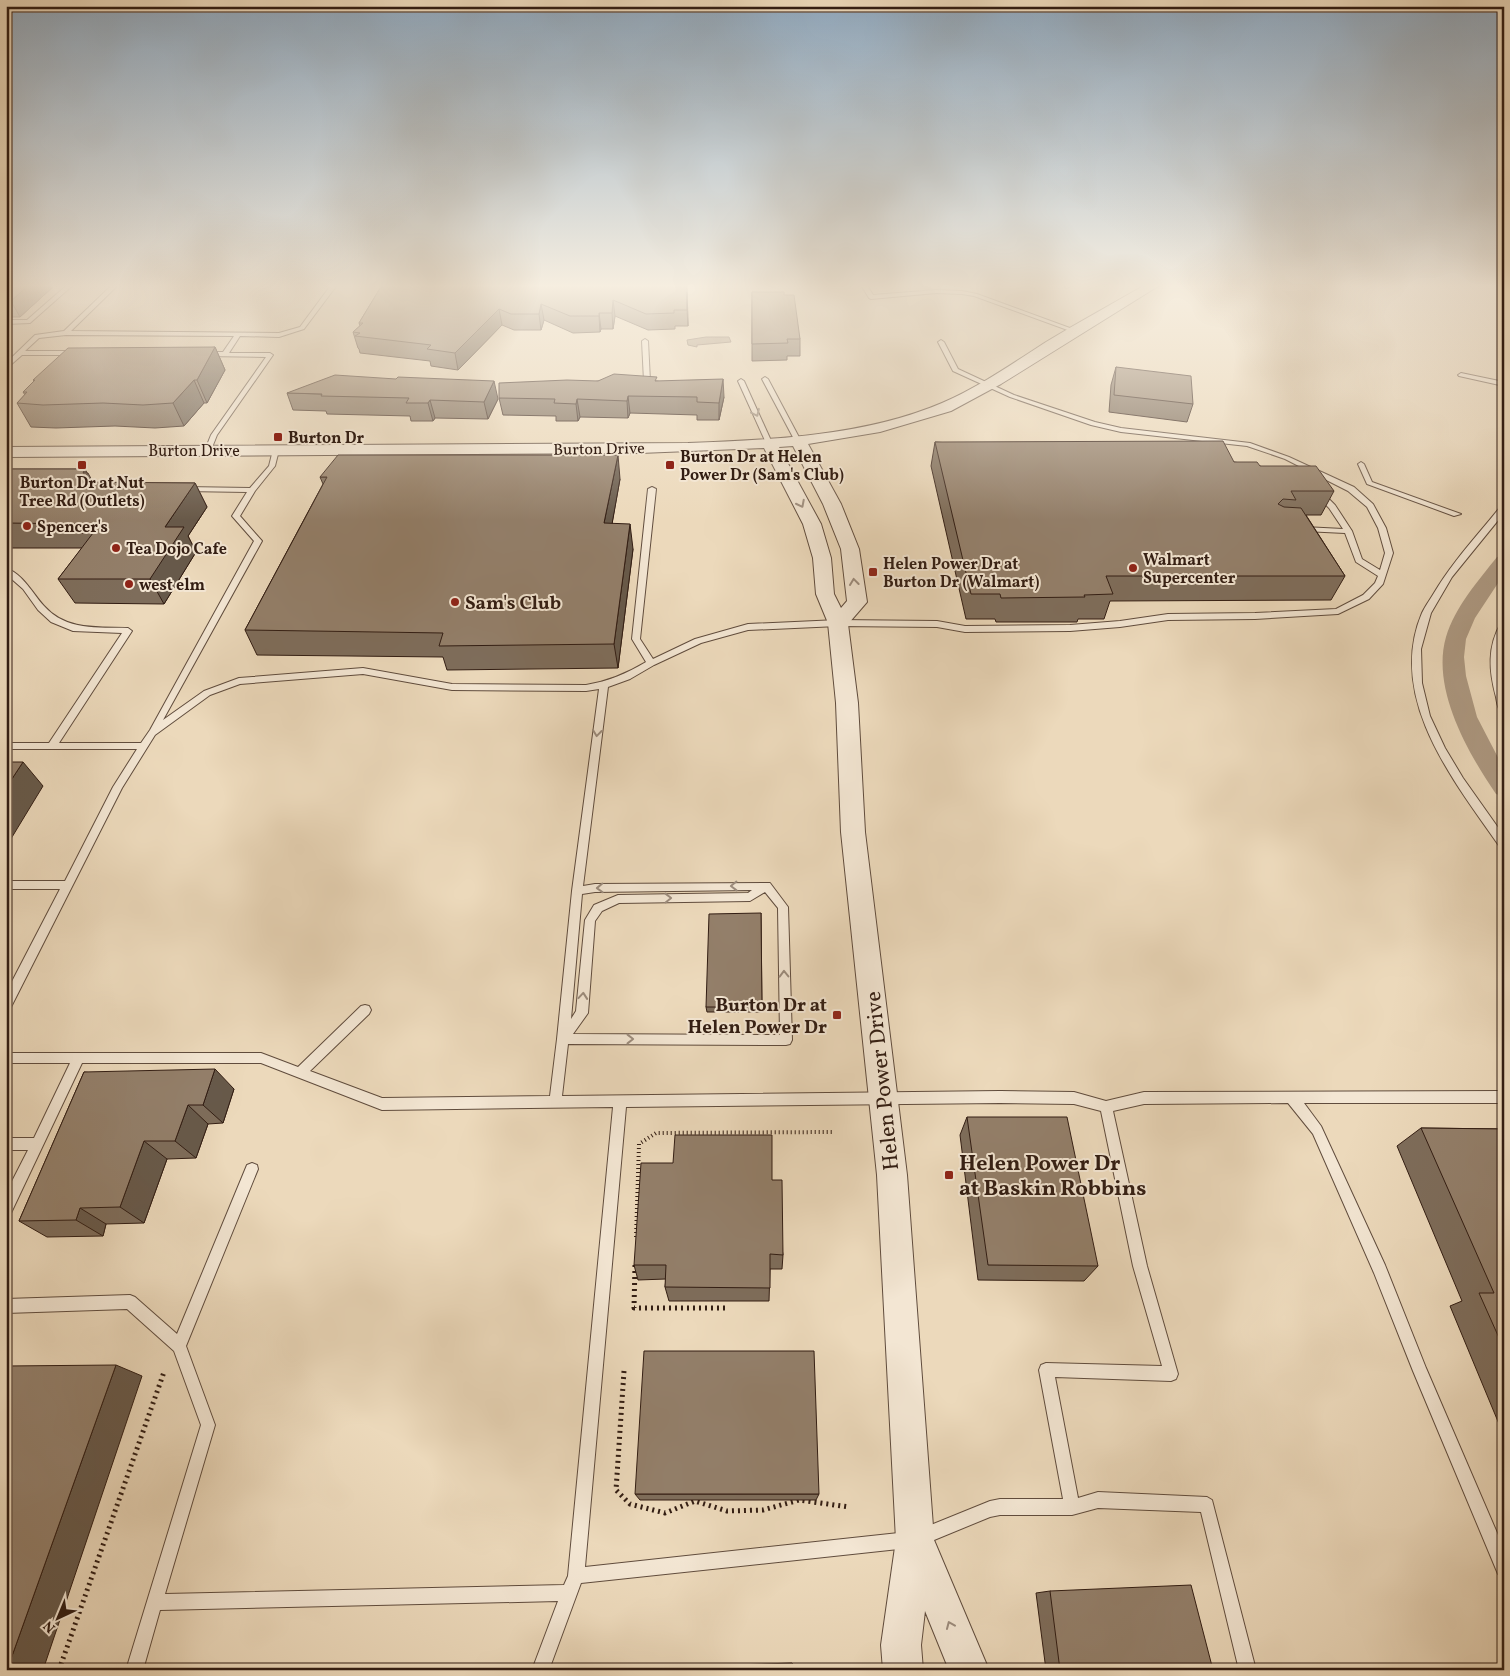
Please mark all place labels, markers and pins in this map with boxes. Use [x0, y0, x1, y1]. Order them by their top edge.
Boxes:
place label: Burton Dr [288, 428, 365, 450]
marker: Burton Dr [272, 431, 284, 443]
place label: Burton Dr at Helen Power Dr (Sam's Club) [680, 447, 844, 487]
marker: Burton Dr at Nut Tree Rd (Outlets) [76, 459, 88, 471]
marker: Burton Dr at Helen Power Dr (Sam's Club) [664, 459, 676, 471]
place label: Burton Dr at Nut Tree Rd (Outlets) [19, 473, 145, 513]
place label: Spencer's [37, 517, 108, 539]
marker: Spencer's [21, 520, 33, 532]
place label: Tea Dojo Cafe [126, 539, 227, 561]
marker: Tea Dojo Cafe [110, 542, 122, 554]
place label: Walmart Supercenter [1143, 550, 1236, 590]
place label: Helen Power Dr at Burton Dr (Walmart) [883, 554, 1039, 594]
marker: Walmart Supercenter [1127, 562, 1139, 574]
marker: Helen Power Dr at Burton Dr (Walmart) [867, 566, 879, 578]
place label: west elm [139, 575, 205, 597]
marker: west elm [123, 578, 135, 590]
place label: Sam's Club [465, 591, 561, 617]
marker: Sam's Club [449, 596, 461, 608]
place label: Burton Dr at Helen Power Dr [687, 993, 827, 1041]
marker: Burton Dr at Helen Power Dr [831, 1009, 843, 1021]
place label: Helen Power Dr at Baskin Robbins [959, 1149, 1146, 1205]
marker: Helen Power Dr at Baskin Robbins [943, 1169, 955, 1181]

